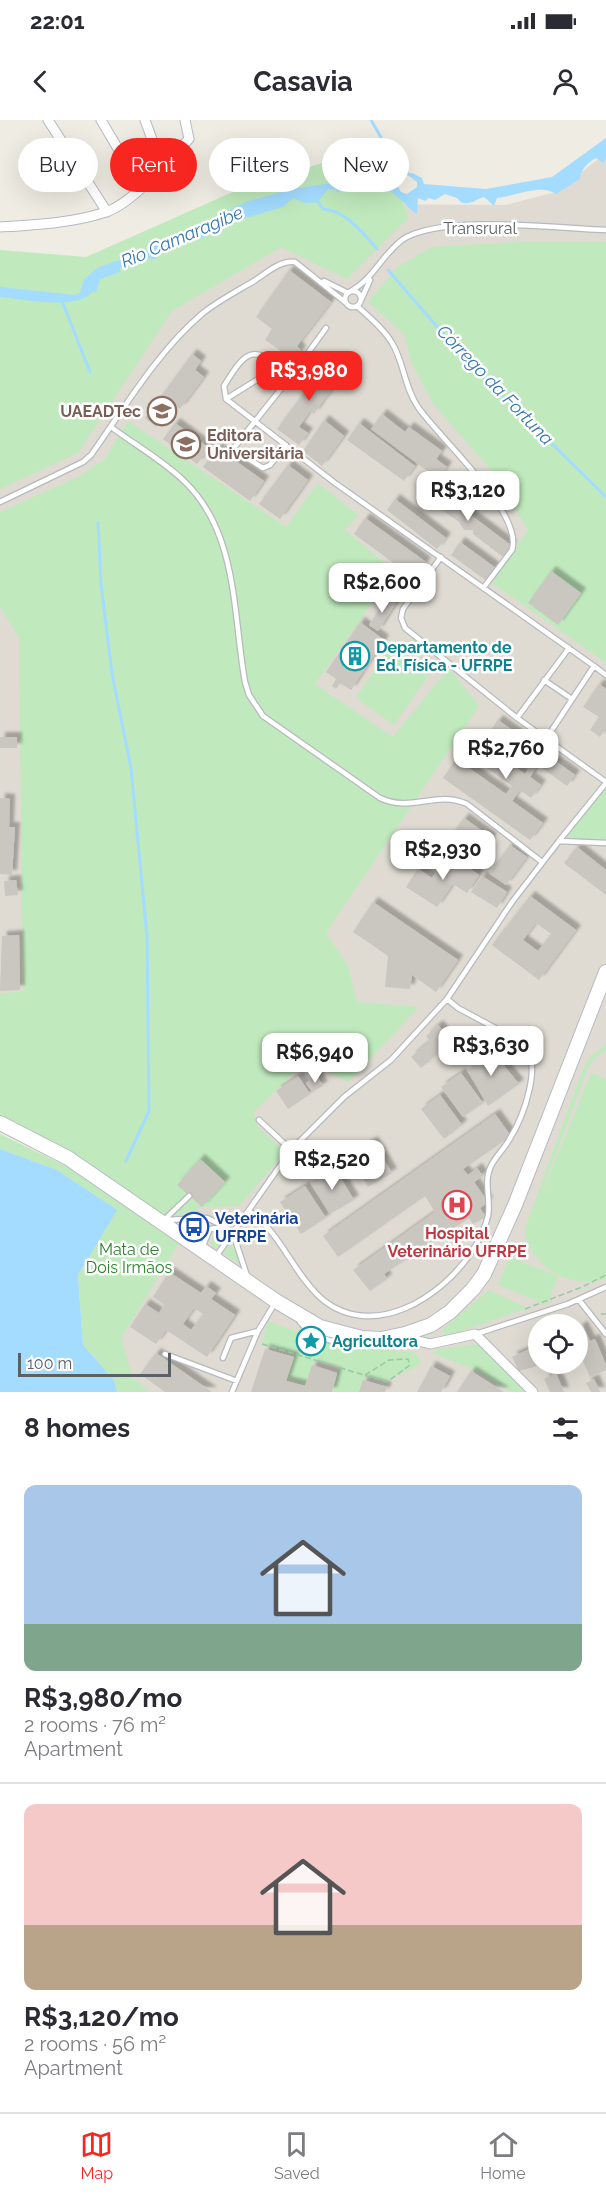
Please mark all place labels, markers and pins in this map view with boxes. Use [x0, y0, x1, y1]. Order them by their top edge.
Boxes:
pin: R$3,980 [254, 351, 364, 402]
school or university icon: UAEADTec [146, 395, 178, 427]
place label: UAEADTec [60, 402, 141, 421]
place label: Editora Universitária [207, 426, 304, 463]
school or university icon: Editora Universitária [170, 428, 202, 460]
pin: R$3,120 [413, 471, 523, 522]
pin: R$2,600 [327, 563, 437, 614]
place label: Departamento de Ed. Física - UFRPE [376, 638, 513, 675]
building icon: Departamento de Ed. Física - UFRPE [339, 640, 371, 672]
pin: R$2,760 [451, 729, 561, 780]
pin: R$2,930 [388, 830, 498, 881]
pin: R$3,630 [436, 1026, 546, 1077]
pin: R$6,940 [260, 1033, 370, 1084]
pin: R$2,520 [277, 1140, 387, 1191]
hospital icon: Hospital Veterinário UFRPE [441, 1189, 473, 1221]
place label: Veterinária UFRPE [215, 1209, 298, 1246]
bus stop icon: Veterinária UFRPE [178, 1211, 210, 1243]
place label: Hospital Veterinário UFRPE [387, 1224, 527, 1261]
place icon: Agricultora [295, 1325, 327, 1357]
place label: Agricultora [332, 1332, 418, 1351]

